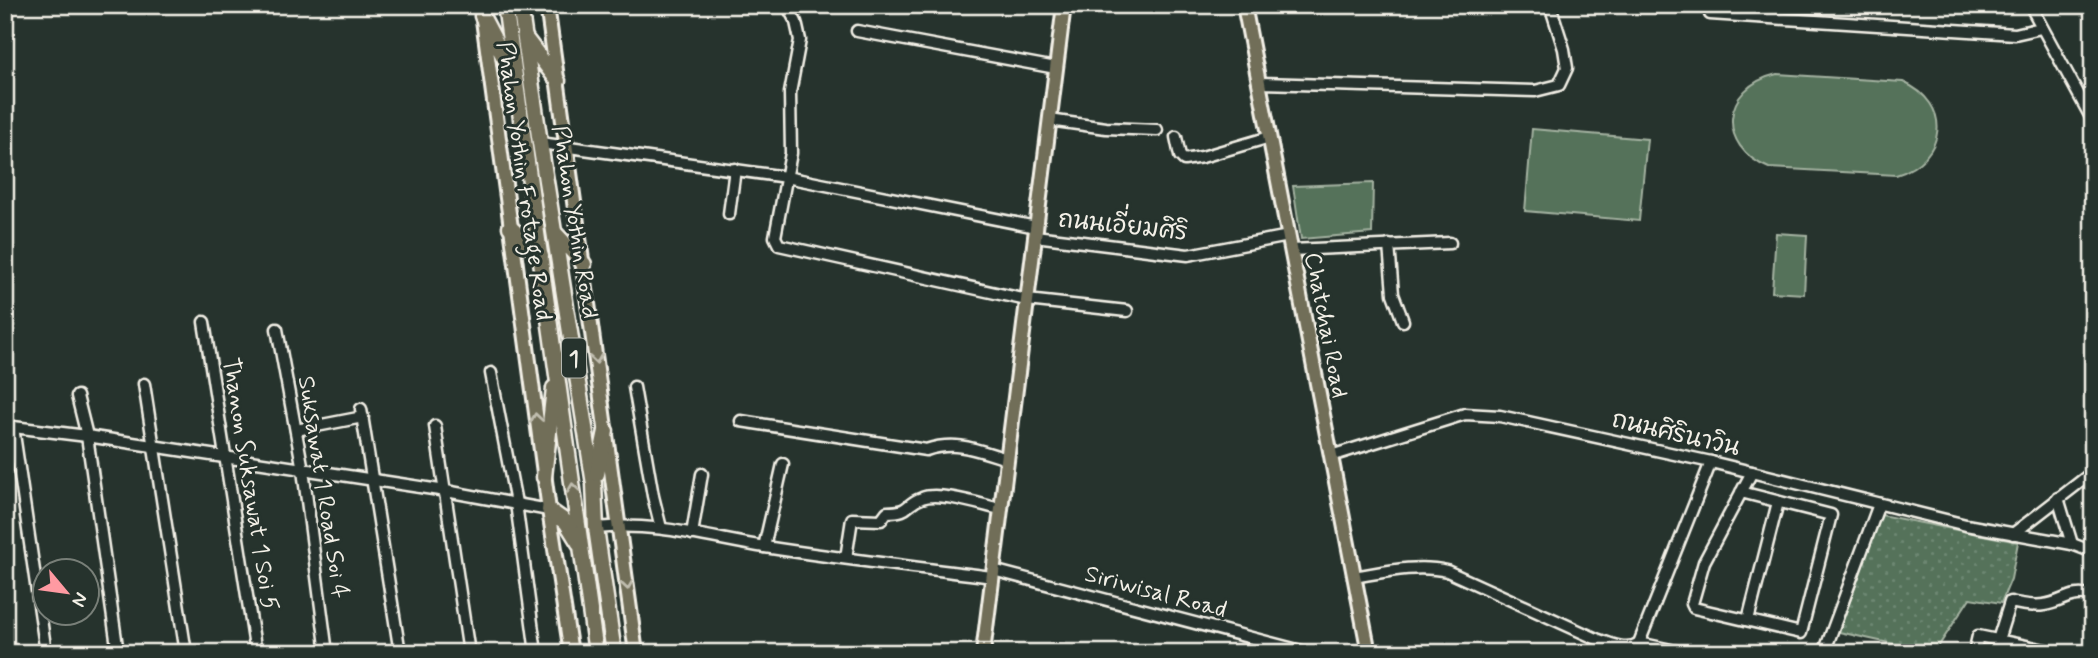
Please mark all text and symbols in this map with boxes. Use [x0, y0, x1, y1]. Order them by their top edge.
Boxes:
street label: Phahon Yothin Frotage Road [486, 40, 558, 323]
street label: Phahon Yothin Road [544, 123, 605, 321]
street label: ถนนเอี่ยมศิริ [1057, 196, 1190, 249]
street label: Chatchai Road [1296, 250, 1355, 401]
road number: 1 [562, 338, 586, 378]
one-way arrow [589, 354, 604, 365]
street label: Thanon Suksawat 1 Soi 5 [214, 356, 285, 613]
street label: Suksawat 1 Road Soi 4 [290, 374, 355, 601]
street label: ถนนศิรินาวิน [1609, 405, 1743, 464]
one-way arrow [529, 412, 544, 424]
one-way arrow [566, 482, 581, 494]
north arrow [32, 556, 102, 626]
street label: Siriwisal Road [1081, 559, 1230, 626]
one-way arrow [619, 579, 634, 591]
text: N [66, 588, 94, 611]

